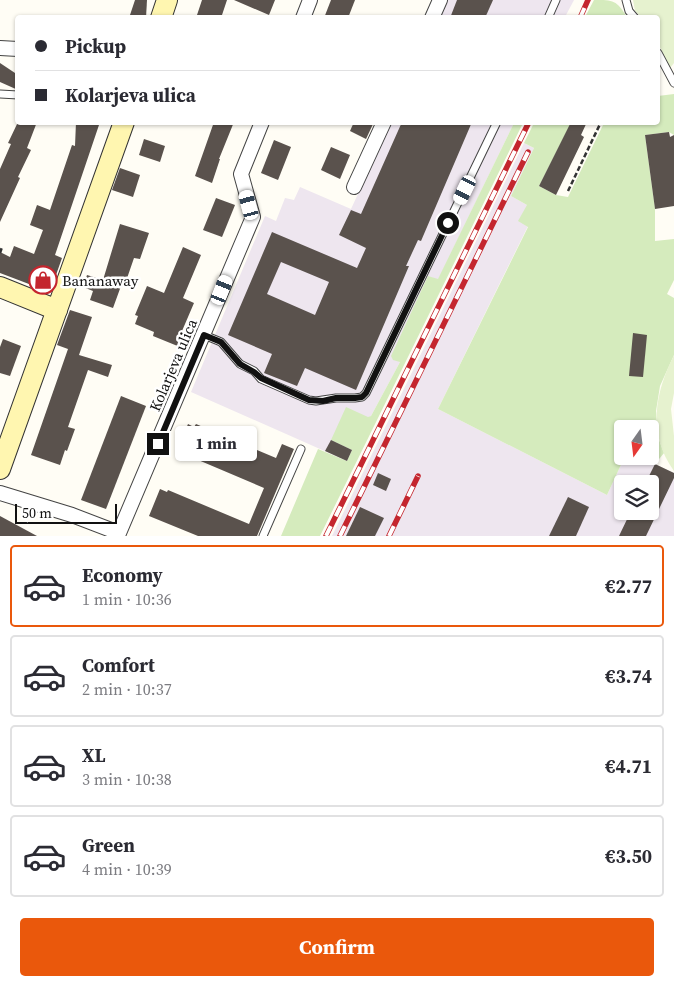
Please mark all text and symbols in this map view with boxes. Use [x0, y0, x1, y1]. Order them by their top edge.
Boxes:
text: Pickup [65, 33, 126, 59]
text: Kolarjeva ulica [65, 82, 196, 108]
car [451, 173, 478, 207]
car [237, 189, 260, 221]
route start [437, 212, 459, 234]
shop icon: Bananaway [28, 265, 58, 295]
place label: Bananaway [62, 270, 139, 291]
car [209, 273, 234, 307]
street label: Kolarjeva ulica [144, 315, 202, 415]
north arrow [614, 420, 659, 465]
map controls [614, 420, 659, 520]
callout: 1 min [176, 426, 258, 462]
text: 1 min [195, 432, 237, 454]
route end [147, 433, 169, 455]
button: layers [614, 475, 659, 520]
scale bar [15, 501, 118, 524]
text: 50 m [22, 503, 52, 523]
text: Economy [82, 562, 163, 588]
icon: car [22, 564, 67, 609]
text: €2.77 [605, 573, 652, 599]
text: 1 min · 10:36 [82, 588, 172, 610]
text: Comfort [82, 652, 155, 678]
icon: car [22, 654, 67, 699]
text: €3.74 [605, 663, 652, 689]
text: 2 min · 10:37 [82, 678, 172, 700]
text: XL [82, 742, 105, 768]
icon: car [22, 744, 67, 789]
text: €4.71 [605, 753, 652, 779]
text: 3 min · 10:38 [82, 768, 172, 790]
text: Green [82, 832, 135, 858]
icon: car [22, 834, 67, 879]
text: €3.50 [605, 843, 652, 869]
text: 4 min · 10:39 [82, 858, 172, 880]
button: Confirm [20, 918, 654, 976]

